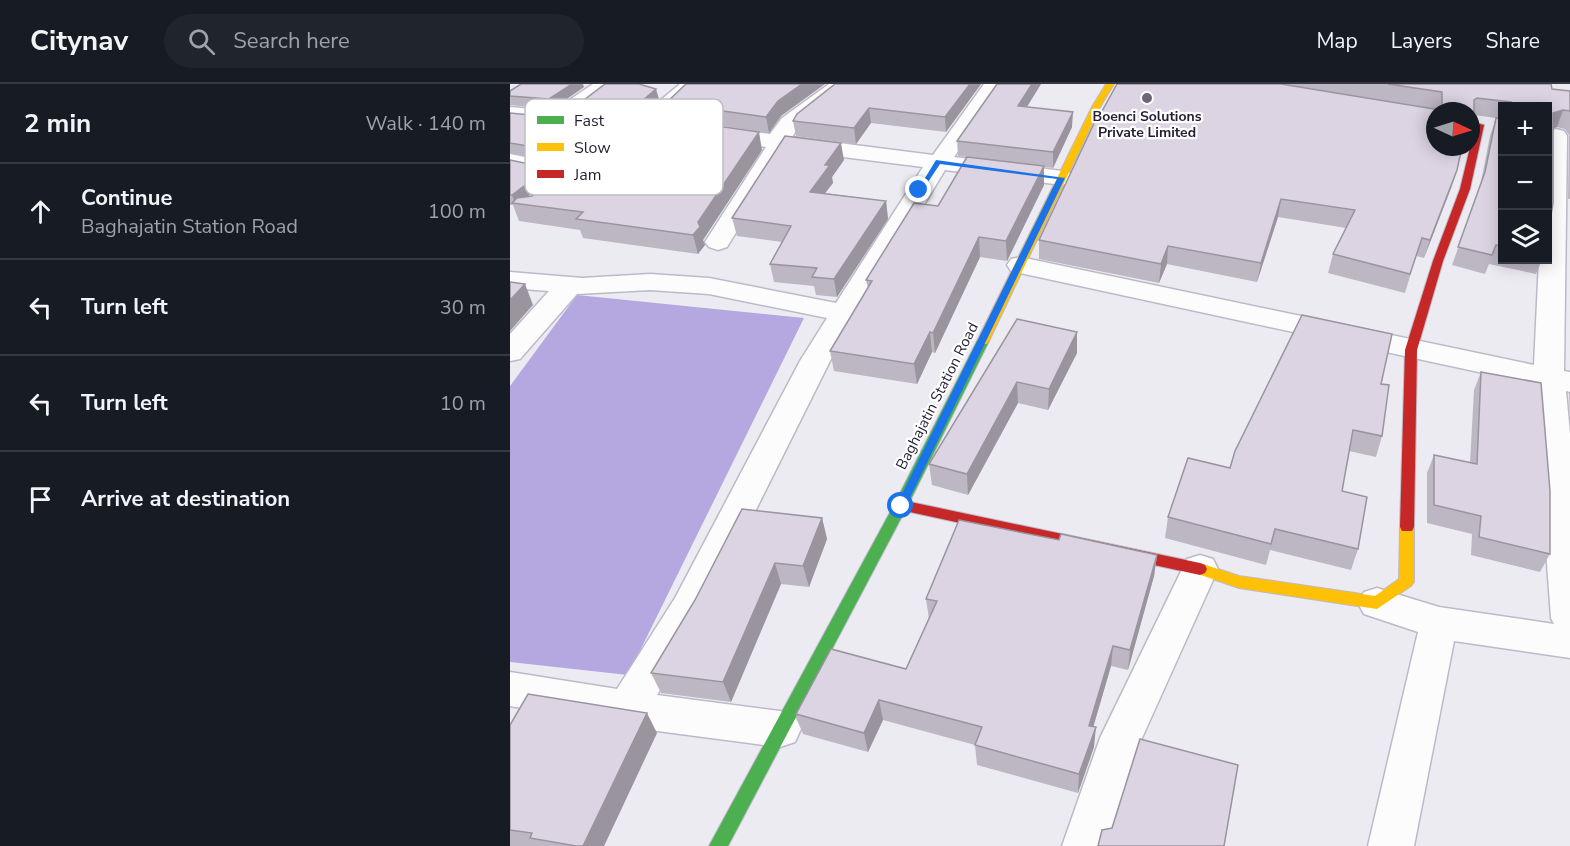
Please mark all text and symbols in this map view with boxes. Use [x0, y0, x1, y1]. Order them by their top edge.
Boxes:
search box [164, 14, 584, 68]
text: Citynav [30, 22, 128, 60]
icon: search [185, 25, 218, 58]
text: Search here [233, 26, 350, 56]
text: Map [1316, 27, 1358, 55]
text: Layers [1391, 27, 1452, 55]
text: Share [1485, 27, 1540, 55]
marker: Boenci Solutions Private Limited [1140, 91, 1154, 105]
legend [525, 99, 723, 195]
north arrow [1426, 102, 1480, 156]
map controls [1498, 102, 1552, 264]
button: + [1498, 102, 1552, 156]
text: 2 min [24, 106, 91, 141]
place label: Boenci Solutions Private Limited [1093, 107, 1202, 142]
text: Walk · 140 m [366, 110, 486, 137]
text: Fast [574, 110, 605, 132]
text: Slow [574, 137, 611, 159]
button: − [1498, 156, 1552, 210]
text: Jam [573, 164, 601, 186]
route end [905, 176, 931, 202]
text: Continue [81, 183, 172, 213]
icon: ahead [24, 195, 57, 228]
text: 100 m [428, 198, 486, 225]
button: layers [1498, 210, 1552, 264]
text: Baghajatin Station Road [81, 213, 298, 240]
icon: left [24, 291, 57, 324]
text: Turn left [81, 292, 168, 322]
text: 30 m [440, 294, 486, 321]
street label: Baghajatin Station Road [891, 319, 983, 473]
icon: left [24, 387, 57, 420]
text: Turn left [81, 388, 168, 418]
text: 10 m [440, 390, 486, 417]
icon: arrive [24, 483, 57, 516]
text: Arrive at destination [81, 484, 290, 514]
route start [887, 492, 913, 518]

